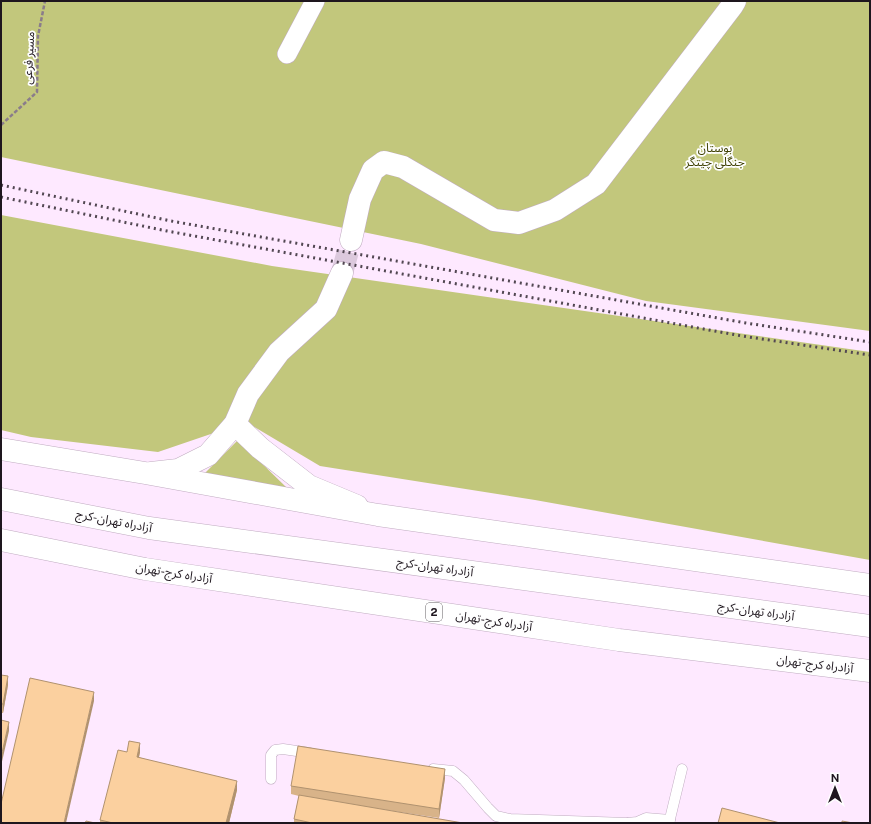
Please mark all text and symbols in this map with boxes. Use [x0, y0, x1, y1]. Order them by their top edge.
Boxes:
street label: مسیر فرعی [21, 31, 37, 85]
park label: بوستان جنگلی چیتگر [684, 141, 745, 170]
street label: آزادراه تهران-کرج [74, 507, 154, 537]
street label: آزادراه تهران-کرج [395, 555, 475, 581]
street label: آزادراه کرج-تهران [134, 560, 214, 588]
street label: آزادراه تهران-کرج [716, 599, 796, 625]
road number: 2 [426, 603, 442, 621]
street label: آزادراه کرج-تهران [454, 608, 534, 636]
street label: آزادراه کرج-تهران [776, 652, 855, 678]
north arrow [815, 768, 855, 808]
text: N [831, 772, 839, 784]

